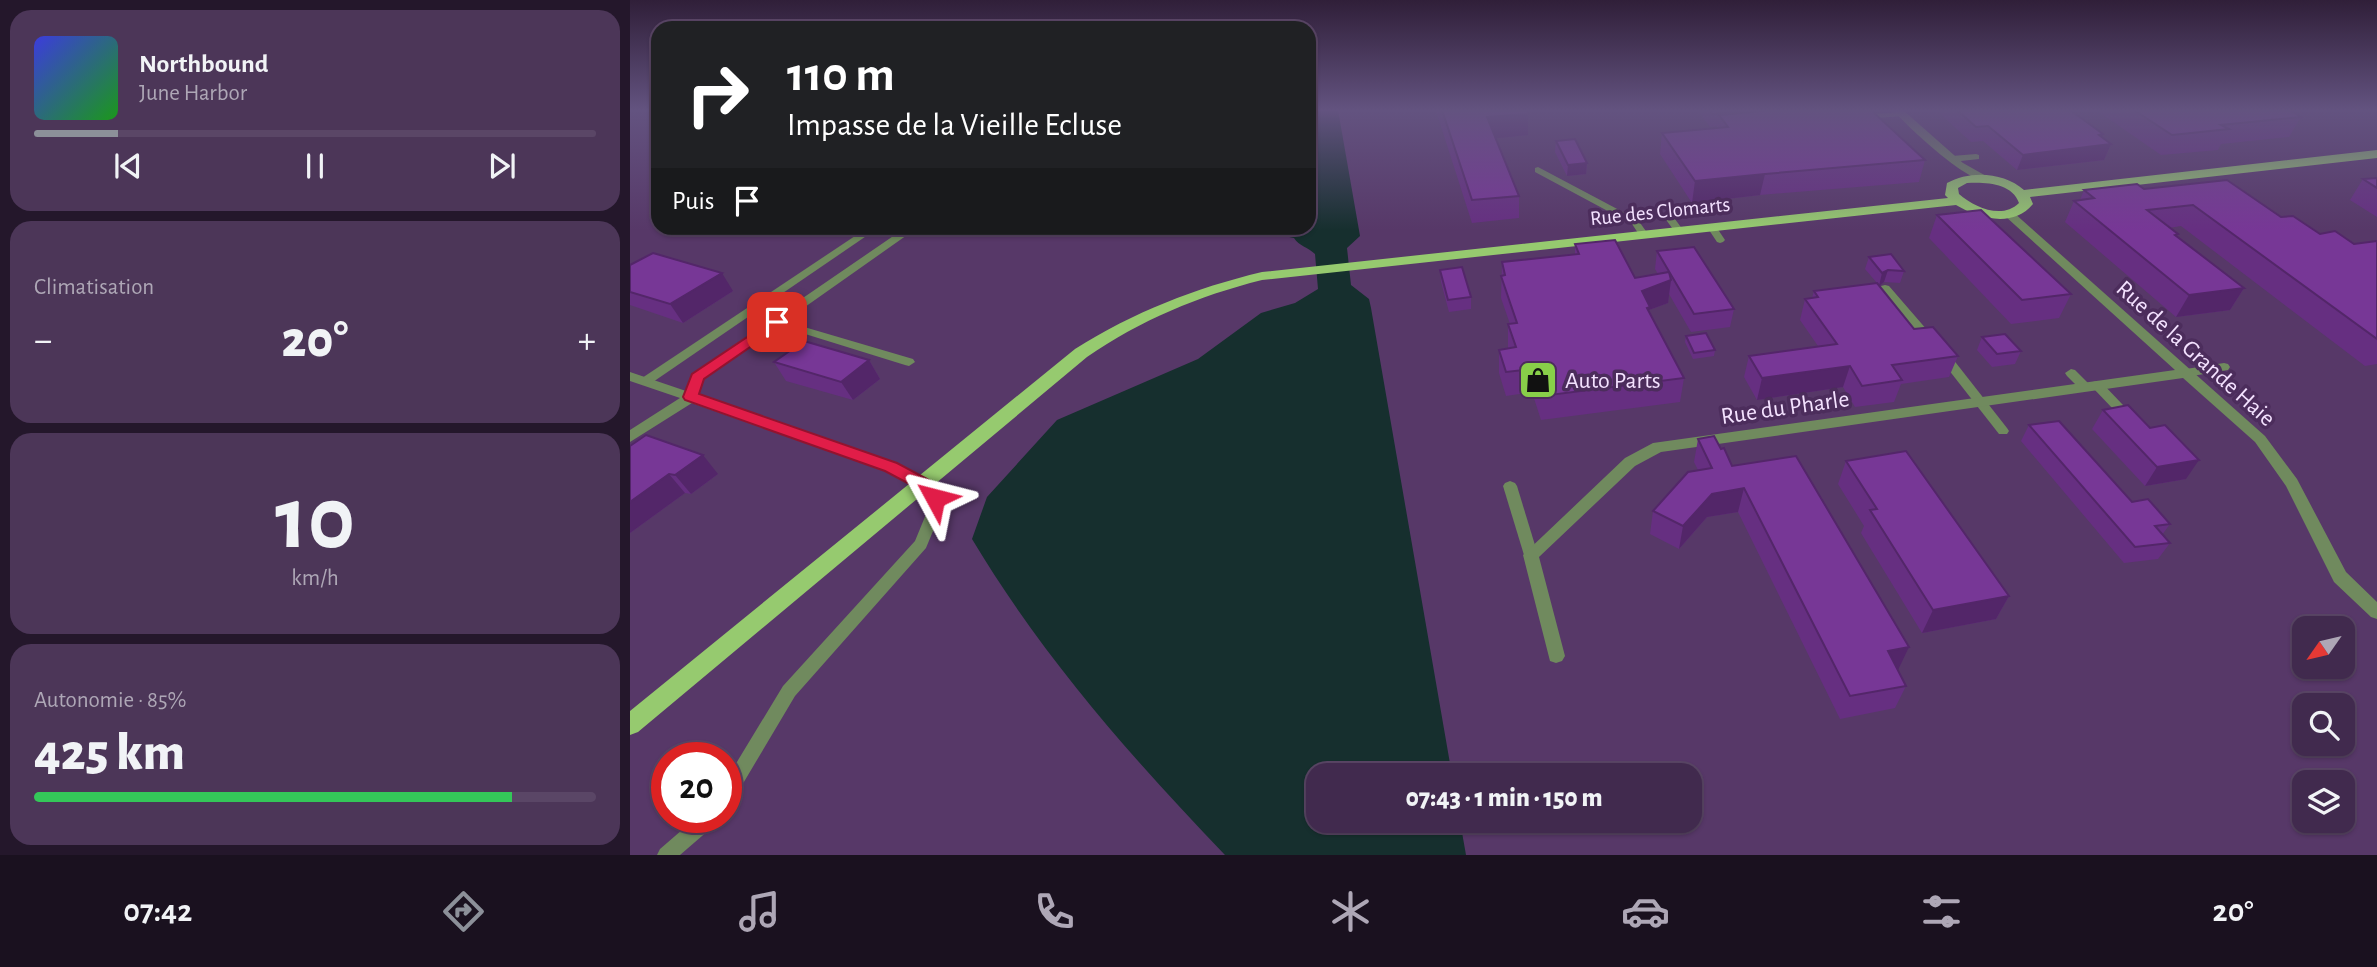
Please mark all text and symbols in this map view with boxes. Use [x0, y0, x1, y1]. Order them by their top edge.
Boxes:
icon: right [672, 49, 763, 140]
text: Northbound [139, 51, 268, 77]
text: 110 m [787, 51, 895, 100]
text: June Harbor [139, 82, 247, 105]
text: Impasse de la Vieille Ecluse [787, 109, 1122, 141]
icon: previous [109, 147, 147, 185]
icon: pause [296, 147, 334, 185]
icon: next [483, 147, 521, 185]
icon: arrive [728, 182, 766, 220]
text: Puis [672, 188, 714, 214]
street label: Rue des Clomarts [1589, 194, 1731, 229]
text: Climatisation [34, 276, 154, 299]
street label: Rue de la Grande Haie [2111, 276, 2279, 431]
pin [747, 292, 807, 352]
icon: arrive [758, 303, 796, 341]
text: 20° [281, 314, 349, 366]
text: − [34, 322, 52, 360]
text: + [578, 322, 596, 360]
shop icon: Auto Parts [1517, 359, 1559, 401]
place label: Auto Parts [1565, 369, 1661, 393]
street label: Rue du Pharle [1719, 387, 1851, 429]
position arrow [898, 461, 972, 535]
text: 10 [275, 474, 355, 565]
text: km/h [291, 567, 339, 590]
north arrow [2292, 616, 2356, 679]
map controls [2292, 616, 2355, 833]
text: Autonomie · 85% [34, 689, 186, 712]
button: search [2292, 693, 2355, 756]
text: 425 km [34, 727, 185, 779]
speed limit sign: 20 [651, 742, 742, 833]
button: layers [2292, 770, 2355, 833]
text: 07:43 · 1 min · 150 m [1405, 785, 1603, 811]
icon: directions [439, 887, 488, 936]
icon: music [735, 887, 784, 936]
icon: phone [1030, 887, 1079, 936]
icon: climate [1326, 887, 1375, 936]
icon: car [1621, 887, 1670, 936]
icon: filters [1917, 887, 1966, 936]
text: 07:42 [123, 895, 192, 927]
text: 20° [2213, 895, 2254, 927]

